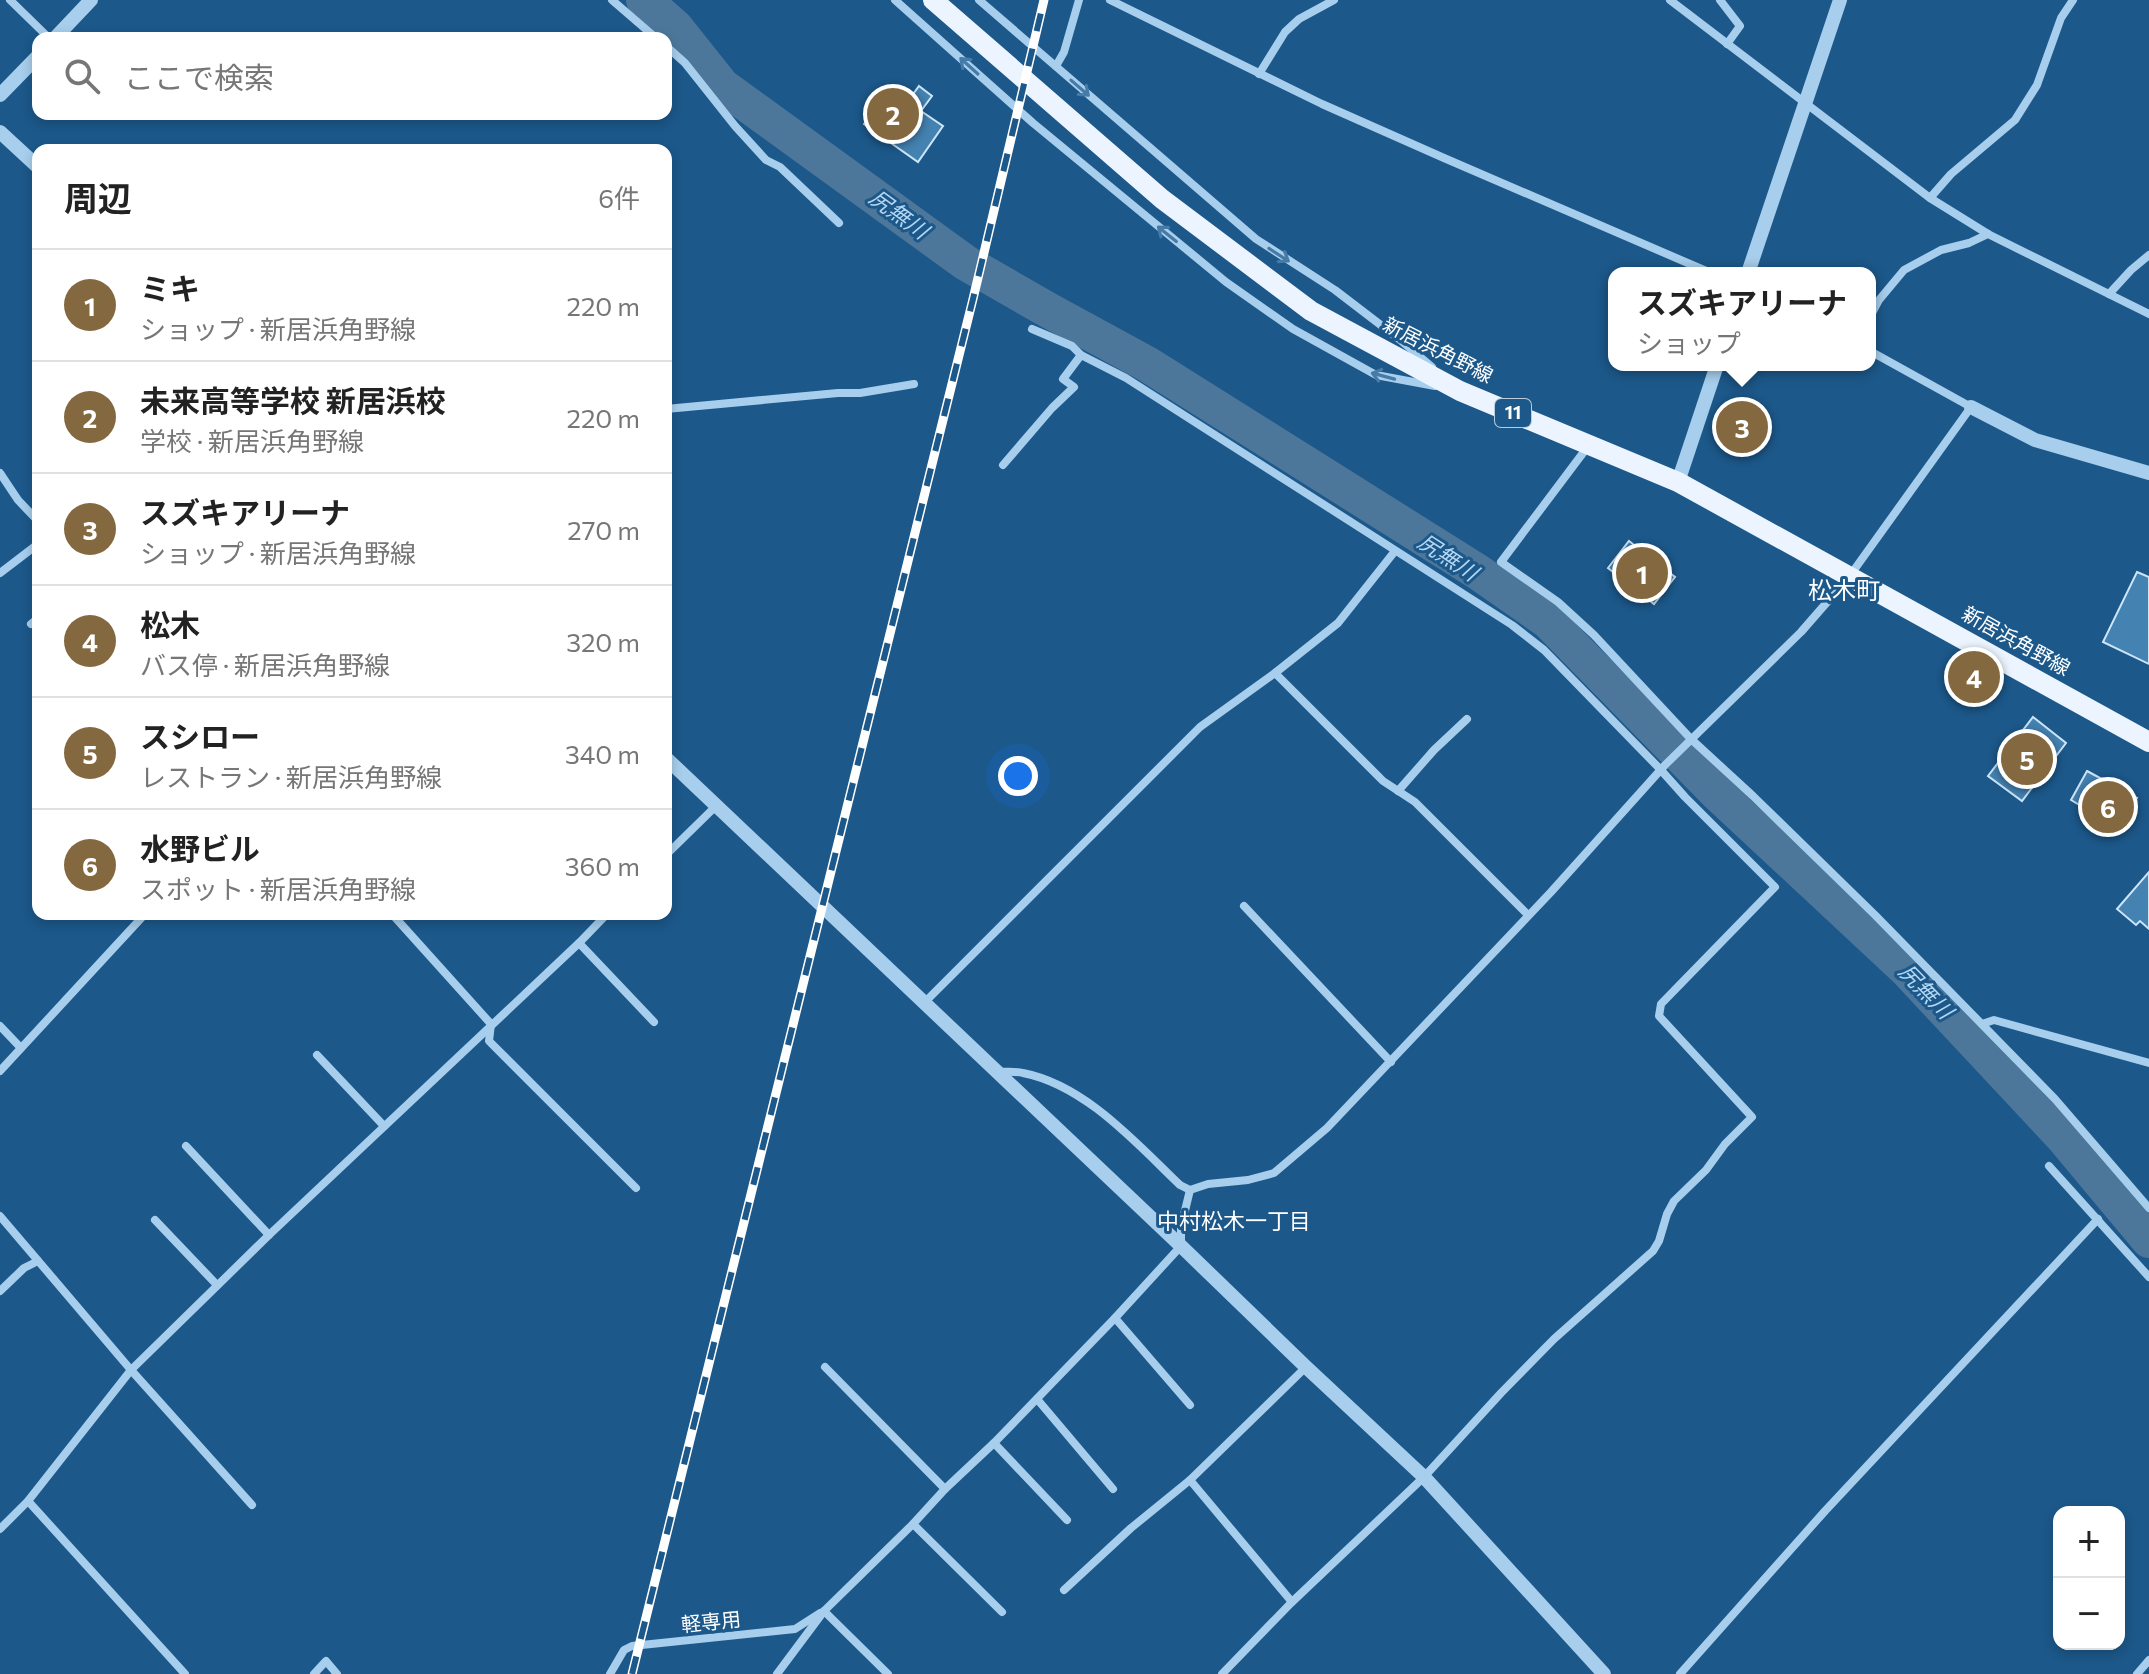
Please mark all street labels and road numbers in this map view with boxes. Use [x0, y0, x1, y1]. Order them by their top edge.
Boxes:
street label: 新居浜角野線 [1380, 311, 1497, 387]
road number: 11 [1495, 399, 1531, 427]
street label: 新居浜角野線 [1958, 601, 2075, 680]
street label: 軽専用 [680, 1606, 742, 1636]

